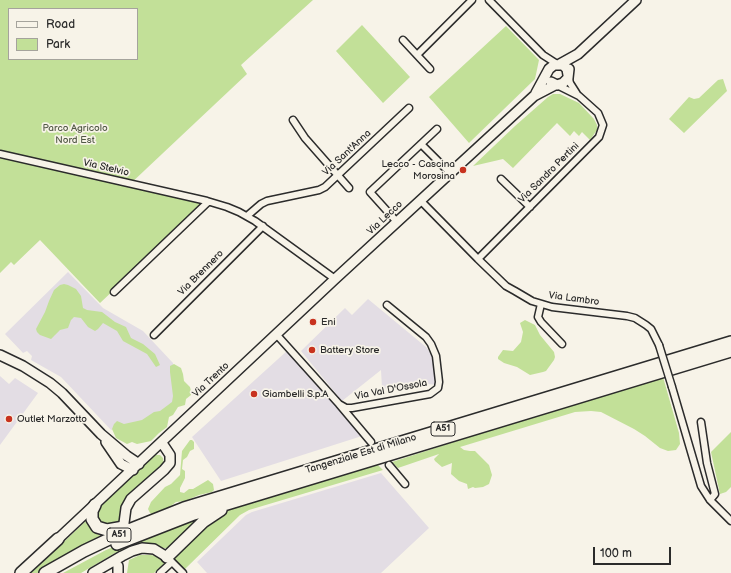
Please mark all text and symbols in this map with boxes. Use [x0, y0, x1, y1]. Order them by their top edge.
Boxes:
legend [8, 8, 138, 60]
text: Road [46, 17, 75, 32]
text: Park [46, 37, 70, 52]
park label: Parco Agricolo Nord Est [42, 122, 108, 146]
street label: Via Sant'Anna [320, 127, 374, 179]
street label: Via Sandro Pertini [516, 140, 582, 206]
street label: Via Stelvio [82, 157, 130, 179]
place label: Lecco - Cascina Morosina [382, 158, 455, 182]
marker: Lecco - Cascina Morosina [458, 165, 468, 175]
street label: Via Lecco [365, 198, 405, 238]
street label: Via Brennero [176, 248, 226, 298]
street label: Via Lambro [548, 290, 600, 308]
place label: Eni [321, 316, 336, 328]
marker: Eni [308, 317, 318, 327]
place label: Battery Store [320, 344, 379, 356]
marker: Battery Store [307, 345, 317, 355]
street label: Via Trento [190, 360, 232, 400]
street label: Via Val D'Ossola [354, 377, 428, 403]
place label: Giambelli S.p.A [262, 388, 328, 400]
marker: Giambelli S.p.A [249, 389, 259, 399]
place label: Outlet Marzotto [17, 413, 87, 425]
marker: Outlet Marzotto [4, 414, 14, 424]
road number: A51 [431, 422, 455, 436]
street label: Tangenziale Est di Milano [304, 431, 418, 477]
road number: A51 [107, 528, 131, 542]
scale bar [595, 539, 673, 565]
text: 100 m [600, 546, 632, 561]

